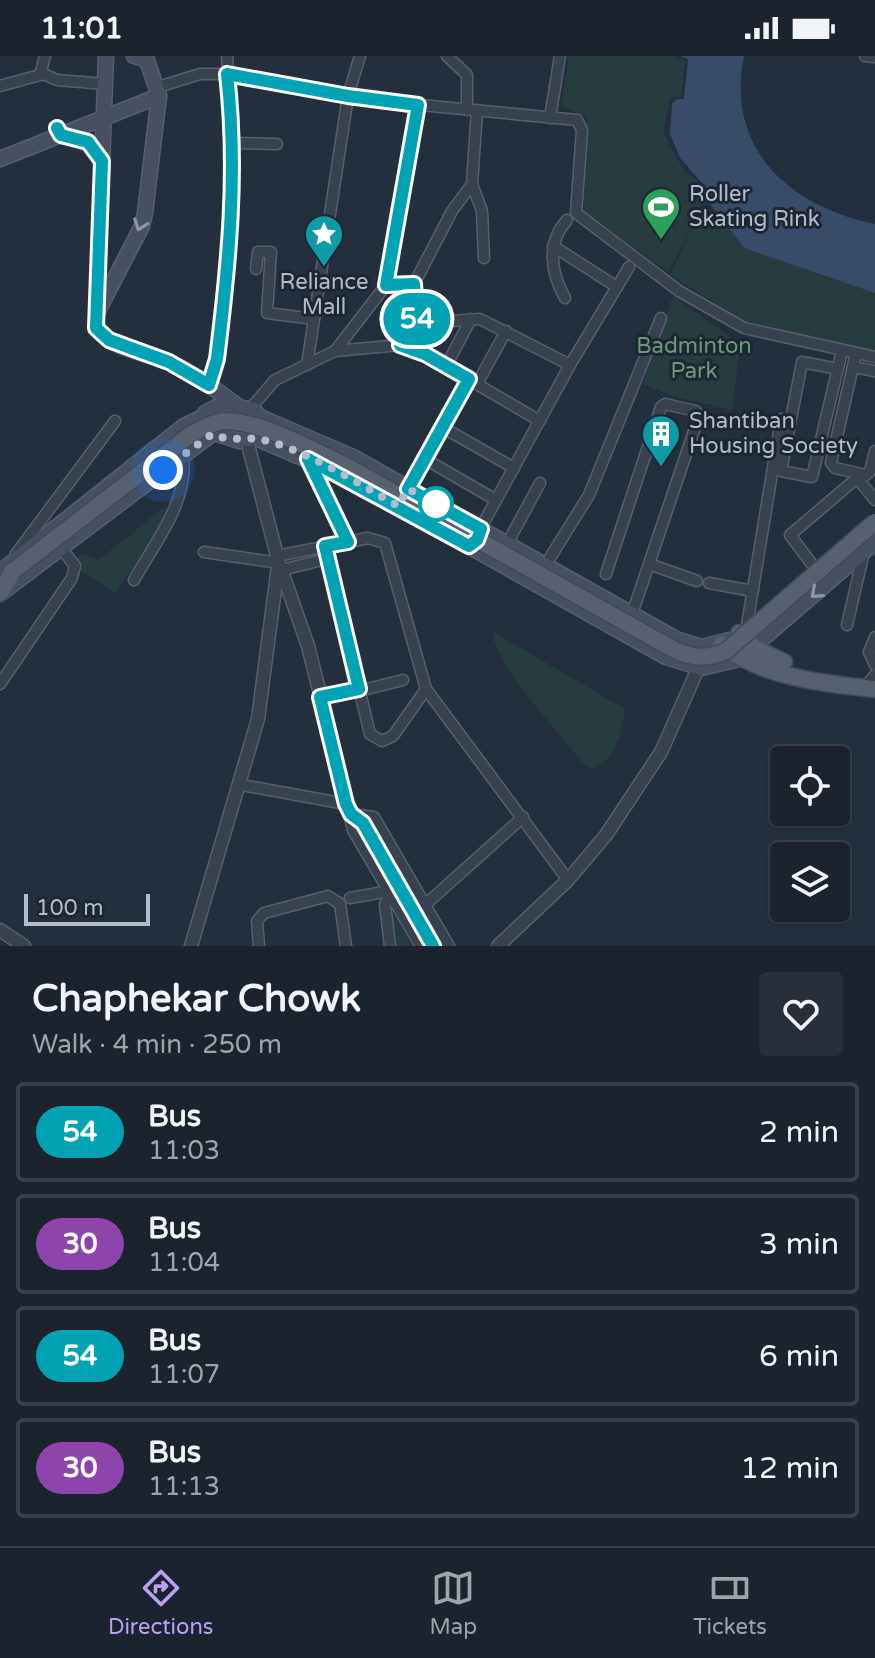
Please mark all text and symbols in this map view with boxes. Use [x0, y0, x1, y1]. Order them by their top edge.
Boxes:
text: 11:01 [40, 10, 123, 47]
place label: Roller Skating Rink [689, 181, 820, 232]
sports icon: Roller Skating Rink [640, 186, 682, 241]
place icon: Reliance Mall [303, 213, 345, 268]
one-way arrow [133, 217, 150, 231]
place label: Reliance Mall [280, 269, 368, 320]
line badge: 54 [381, 293, 453, 345]
text: 54 [399, 302, 435, 336]
park label: Badminton Park [636, 333, 752, 384]
place label: Shantiban Housing Society [689, 408, 858, 459]
building icon: Shantiban Housing Society [640, 413, 682, 468]
your location [143, 450, 183, 490]
unlabelled marker [419, 487, 453, 521]
one-way arrow [811, 583, 826, 598]
map controls [770, 746, 850, 922]
button: locate [770, 746, 850, 826]
button: layers [770, 842, 850, 922]
scale bar [24, 890, 150, 926]
text: 100 m [36, 895, 103, 921]
button: heart [759, 972, 843, 1056]
text: Chaphekar Chowk [32, 976, 361, 1022]
text: Walk · 4 min · 250 m [32, 1029, 282, 1060]
text: Bus [148, 1098, 201, 1135]
text: 2 min [759, 1114, 839, 1151]
text: 54 [62, 1115, 98, 1149]
text: 11:03 [148, 1135, 220, 1166]
text: Bus [148, 1210, 201, 1247]
text: 3 min [759, 1226, 839, 1263]
text: 30 [62, 1227, 98, 1261]
text: 11:04 [148, 1247, 220, 1278]
text: Bus [148, 1322, 201, 1359]
text: 6 min [759, 1338, 839, 1375]
text: 54 [62, 1339, 98, 1373]
text: 11:07 [148, 1359, 220, 1390]
text: Bus [148, 1434, 201, 1471]
text: 12 min [740, 1450, 839, 1487]
text: 30 [62, 1451, 98, 1485]
text: 11:13 [148, 1471, 220, 1502]
tab: Directions [108, 1566, 213, 1640]
tab: Map [430, 1566, 477, 1640]
tab: Tickets [693, 1566, 767, 1640]

